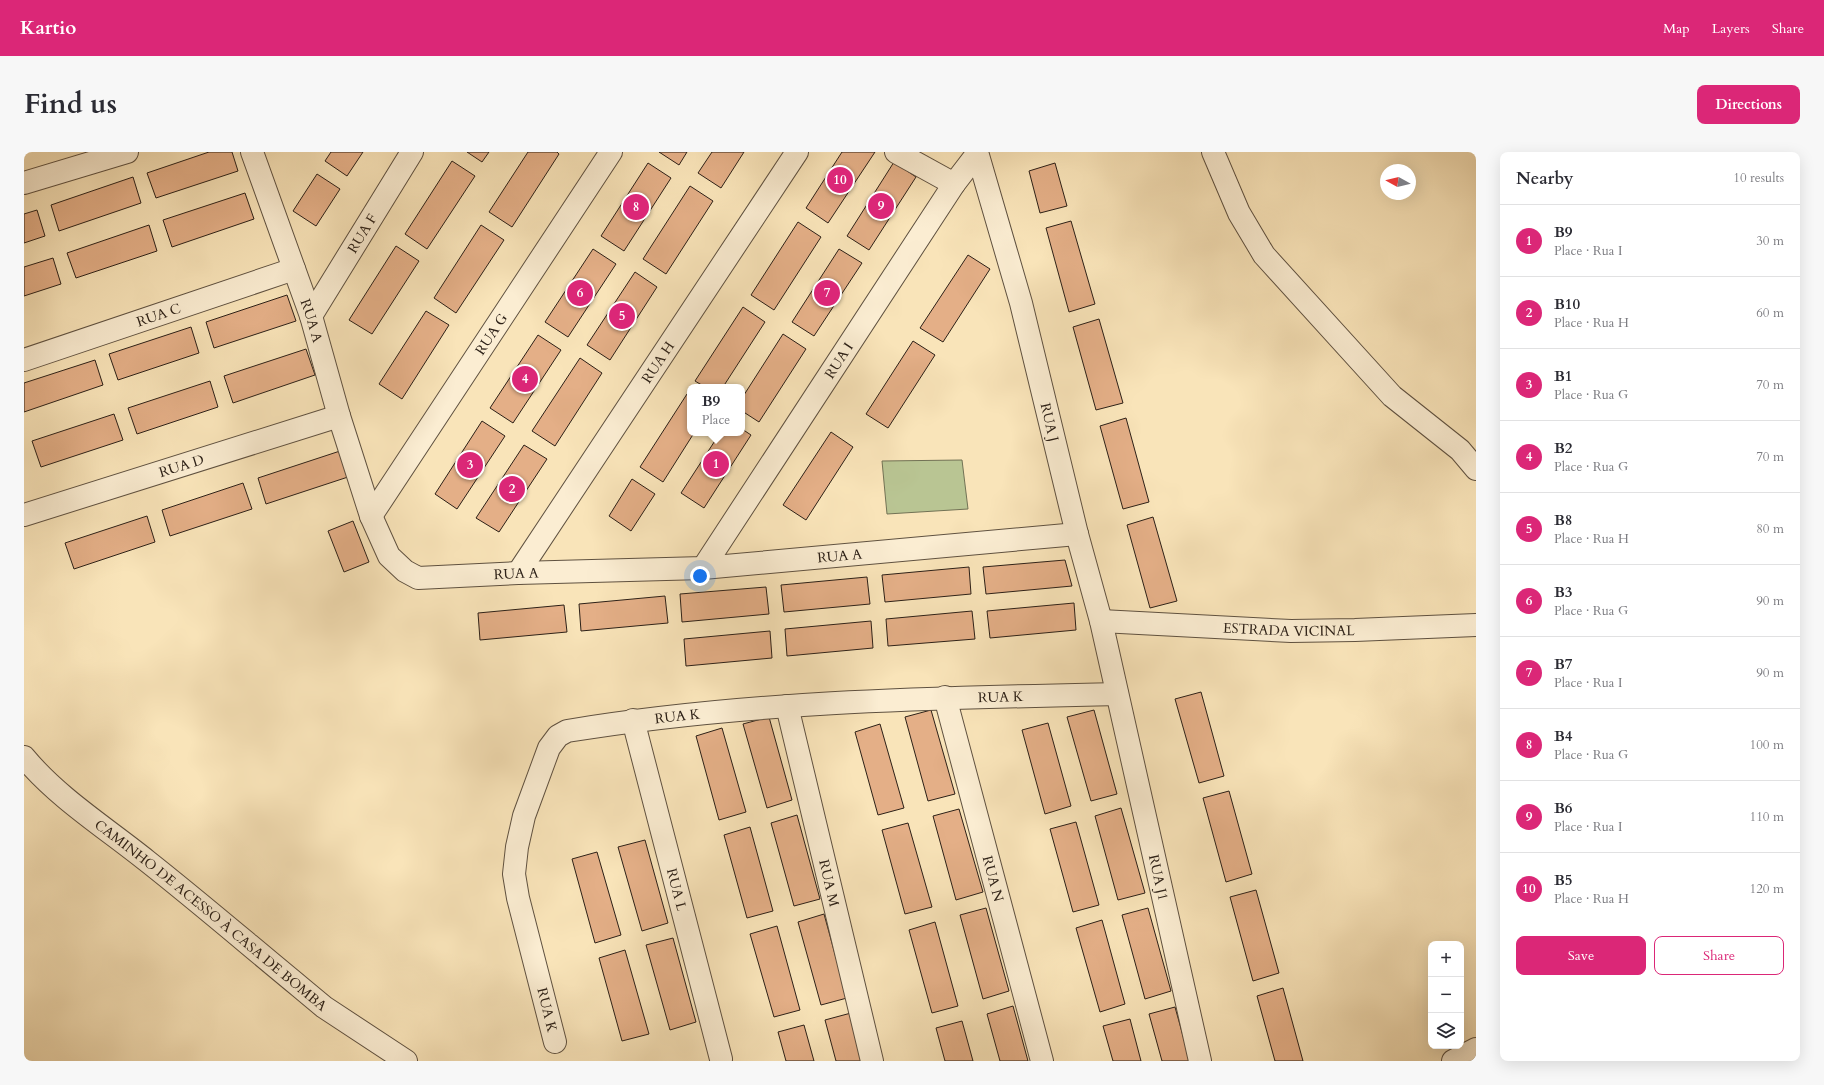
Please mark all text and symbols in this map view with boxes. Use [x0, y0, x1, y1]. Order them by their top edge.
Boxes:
text: Kartio [20, 15, 76, 41]
text: Map [1663, 19, 1690, 38]
text: Layers [1712, 19, 1750, 38]
text: Share [1772, 19, 1804, 38]
text: Find us [24, 85, 117, 123]
button: Directions [1697, 85, 1800, 124]
north arrow [1380, 164, 1416, 200]
pin: 10 [827, 165, 853, 195]
text: Nearby [1516, 167, 1573, 190]
text: 10 results [1733, 169, 1784, 187]
pin: 9 [868, 191, 894, 221]
pin: 8 [623, 192, 649, 222]
street label: RUA F [343, 210, 381, 257]
text: B9 [1554, 222, 1573, 242]
text: 1 [1526, 232, 1532, 250]
text: 30 m [1756, 232, 1784, 250]
text: Place · Rua I [1554, 242, 1622, 260]
pin: 6 [567, 278, 593, 308]
pin: 7 [814, 278, 840, 308]
text: B10 [1554, 294, 1580, 314]
street label: RUA A [296, 296, 327, 345]
street label: RUA C [134, 298, 183, 331]
pin: 5 [609, 301, 635, 331]
text: 2 [1526, 304, 1532, 322]
text: 60 m [1756, 304, 1784, 322]
street label: RUA G [470, 310, 512, 358]
text: Place · Rua H [1554, 314, 1629, 332]
street label: RUA H [637, 337, 679, 387]
street label: RUA I [820, 338, 858, 382]
pin: 4 [512, 364, 538, 394]
text: B1 [1554, 366, 1573, 386]
text: 3 [1526, 376, 1532, 394]
text: 70 m [1756, 376, 1784, 394]
popup [687, 384, 745, 436]
text: Place · Rua G [1554, 386, 1628, 404]
text: B9 [702, 391, 720, 411]
street label: RUA J [1036, 401, 1064, 444]
text: Place [702, 411, 730, 429]
text: B2 [1554, 438, 1573, 458]
text: 4 [1526, 448, 1532, 466]
text: 70 m [1756, 448, 1784, 466]
pin: 1 [703, 449, 729, 479]
street label: RUA D [156, 450, 206, 482]
pin: 3 [457, 450, 483, 480]
text: Place · Rua G [1554, 458, 1628, 476]
pin: 2 [499, 474, 525, 504]
text: B8 [1554, 510, 1573, 530]
text: 5 [1526, 520, 1532, 538]
text: 80 m [1756, 520, 1784, 538]
text: Place · Rua H [1554, 530, 1629, 548]
street label: RUA A [816, 544, 863, 567]
street label: RUA A [493, 563, 539, 584]
your location [690, 566, 710, 586]
text: B3 [1554, 582, 1573, 602]
text: 6 [1526, 592, 1532, 610]
text: 90 m [1756, 592, 1784, 610]
text: Place · Rua G [1554, 602, 1628, 620]
street label: ESTRADA VICINAL [1222, 618, 1355, 641]
text: B7 [1554, 654, 1573, 674]
text: 7 [1526, 664, 1532, 682]
text: 90 m [1756, 664, 1784, 682]
text: Place · Rua I [1554, 674, 1622, 692]
street label: RUA K [978, 687, 1024, 707]
street label: RUA K [654, 704, 701, 728]
text: B4 [1554, 726, 1573, 746]
text: 8 [1526, 736, 1532, 754]
text: 100 m [1750, 736, 1784, 754]
text: Place · Rua G [1554, 746, 1628, 764]
text: B6 [1554, 798, 1573, 818]
text: 9 [1526, 808, 1532, 826]
text: 110 m [1750, 808, 1784, 826]
street label: CAMINHO DE ACESSO À CASA DE BOMBA [91, 815, 331, 1015]
text: Place · Rua I [1554, 818, 1622, 836]
street label: RUA J1 [1144, 852, 1173, 902]
street label: RUA N [978, 854, 1009, 904]
street label: RUA M [815, 857, 844, 909]
street label: RUA L [662, 866, 692, 913]
text: B5 [1554, 870, 1573, 890]
text: 10 [1522, 880, 1536, 898]
text: 120 m [1750, 880, 1784, 898]
text: Place · Rua H [1554, 890, 1629, 908]
button: Save [1516, 936, 1646, 975]
button: Share [1654, 936, 1784, 975]
map controls [1428, 941, 1464, 1049]
button: + [1428, 941, 1464, 977]
button: − [1428, 977, 1464, 1013]
street label: RUA K [532, 986, 562, 1035]
button: layers [1428, 1013, 1464, 1049]

